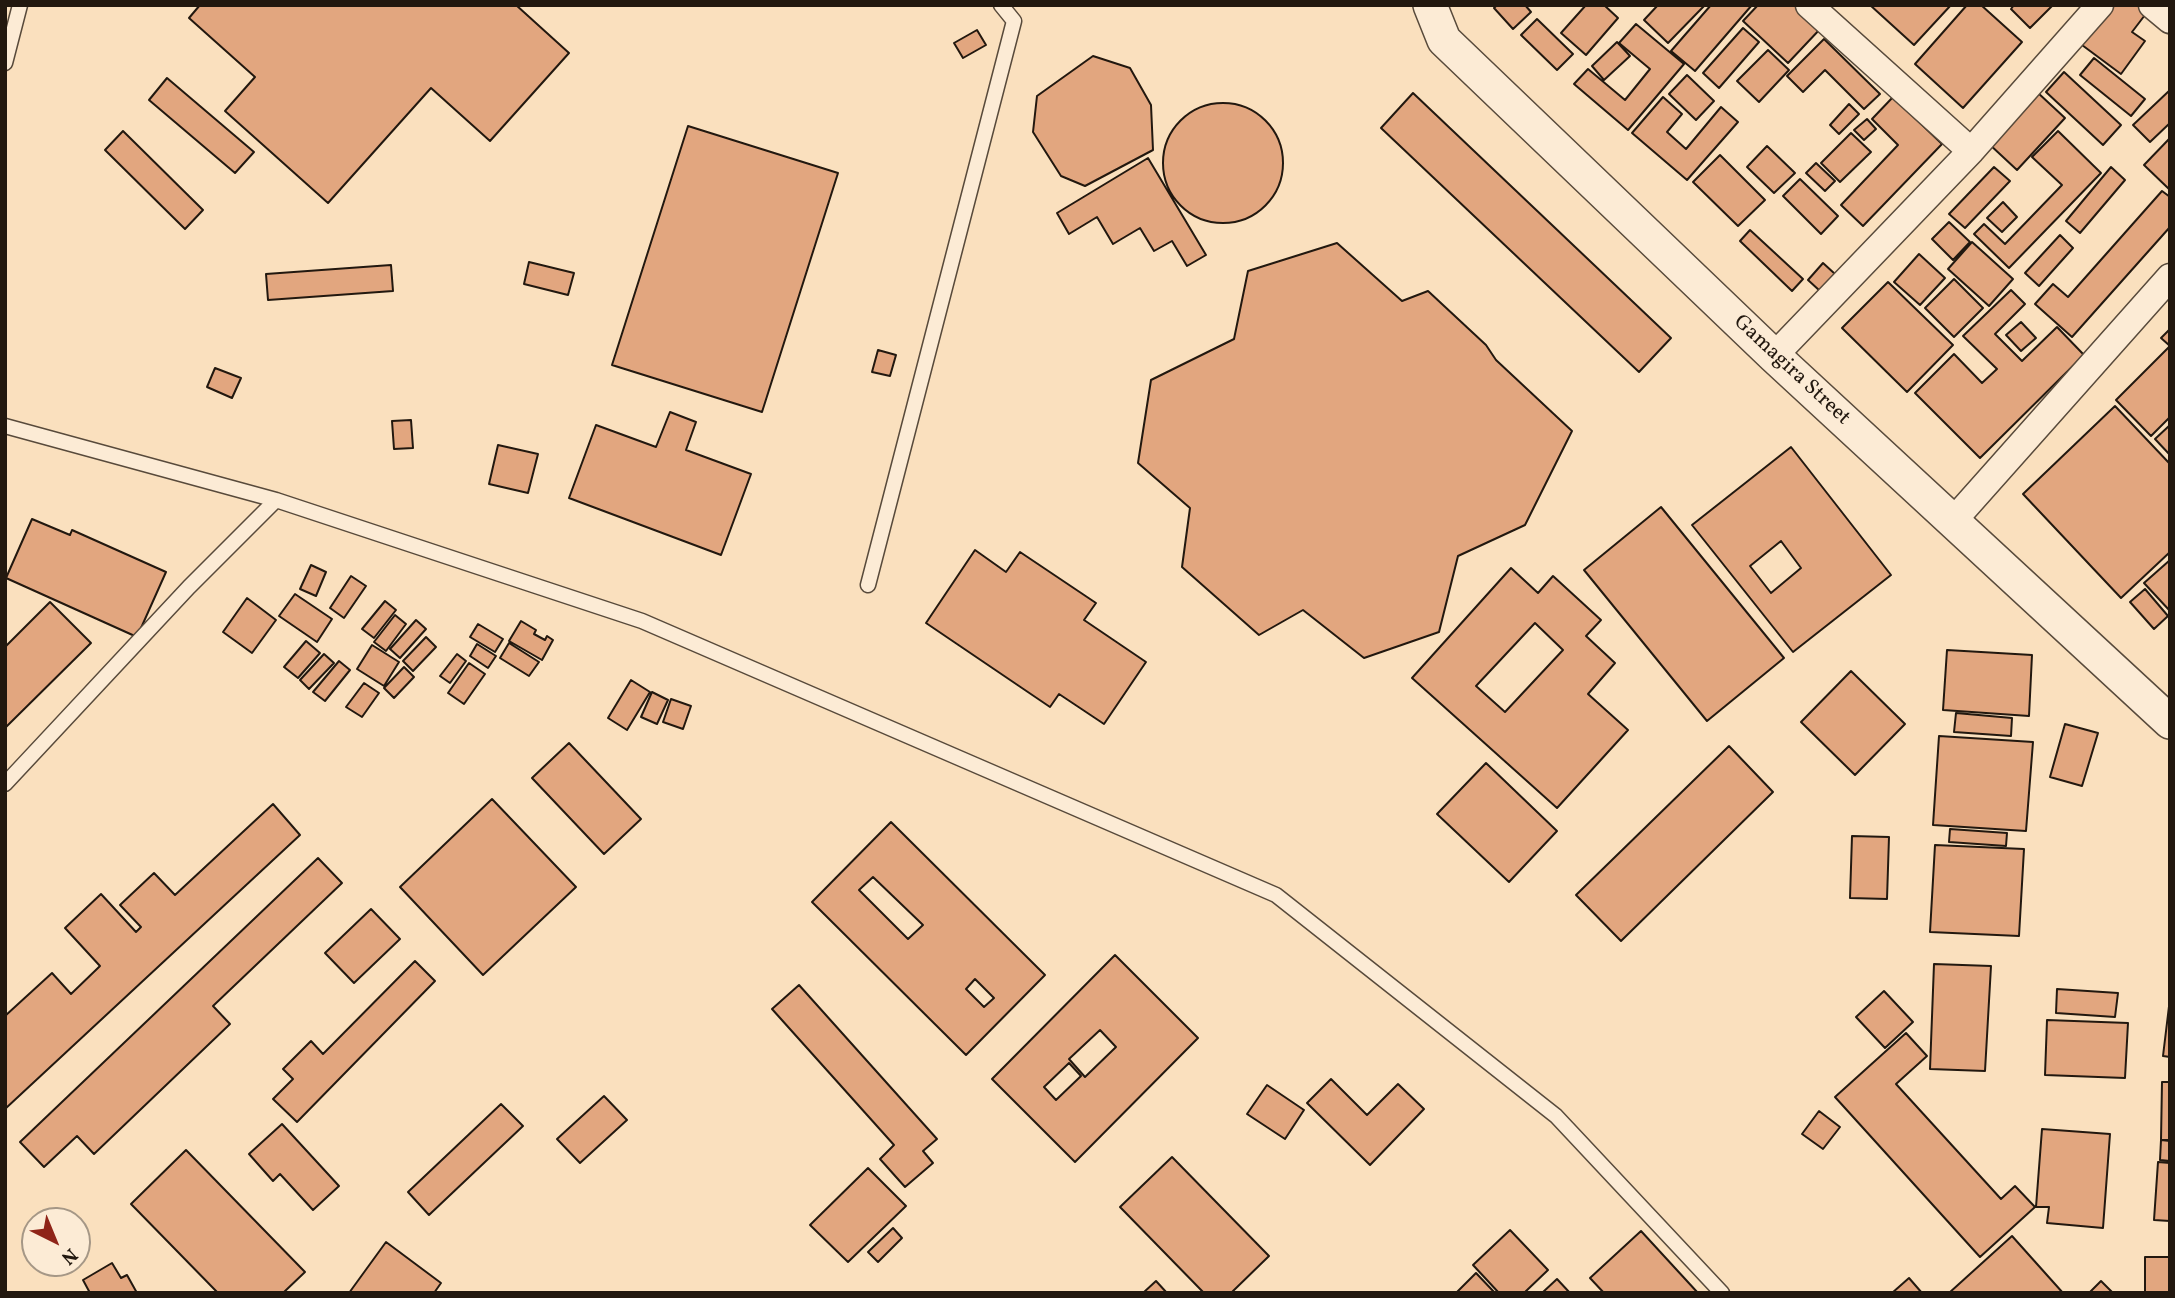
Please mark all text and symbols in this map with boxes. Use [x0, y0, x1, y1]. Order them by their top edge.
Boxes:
street label: Gamagira Street [1727, 310, 1855, 432]
north arrow [21, 1207, 91, 1277]
text: N [55, 1242, 83, 1270]

